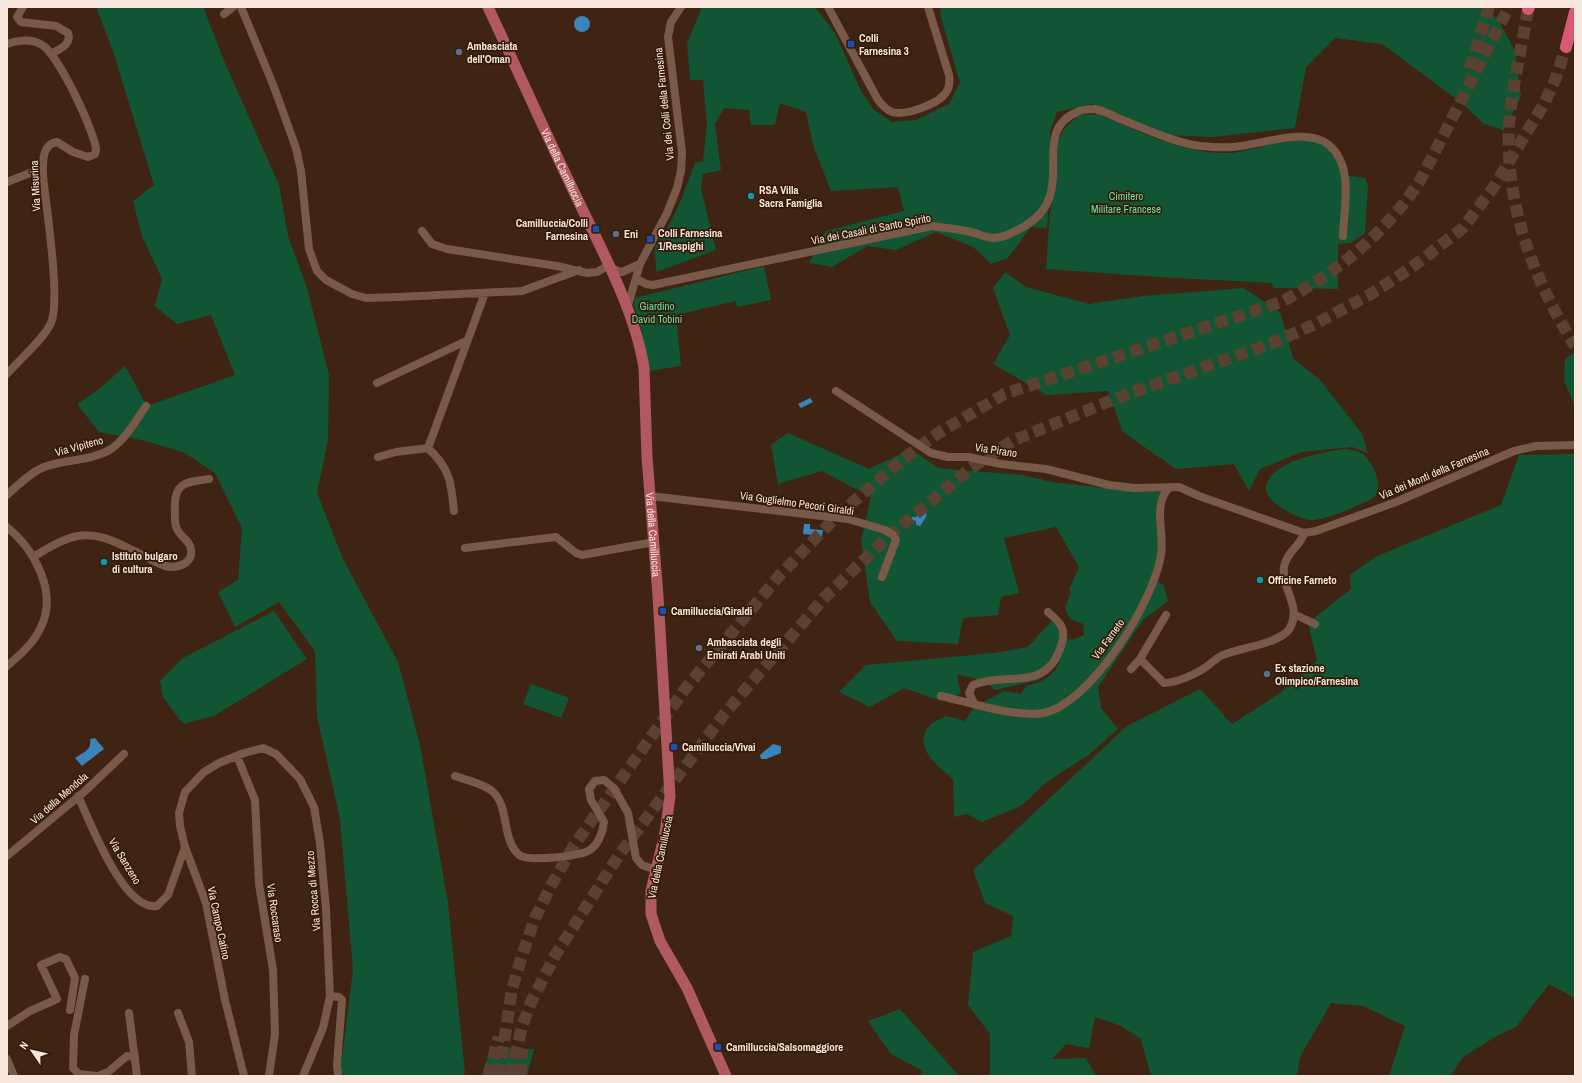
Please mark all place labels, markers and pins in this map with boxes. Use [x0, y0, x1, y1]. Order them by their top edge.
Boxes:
place label: Colli Farnesina 3 [859, 31, 909, 58]
place label: Ambasciata dell'Oman [467, 39, 518, 66]
marker: Colli Farnesina 3 [846, 39, 856, 49]
marker: Ambasciata dell'Oman [454, 47, 464, 57]
place label: RSA Villa Sacra Famiglia [759, 183, 822, 210]
marker: RSA Villa Sacra Famiglia [746, 191, 756, 201]
place label: Camilluccia/Colli Farnesina [516, 216, 588, 243]
marker: Camilluccia/Colli Farnesina [591, 224, 601, 234]
place label: Colli Farnesina 1/Respighi [658, 226, 722, 253]
place label: Eni [624, 227, 638, 241]
marker: Eni [611, 229, 621, 239]
marker: Colli Farnesina 1/Respighi [645, 234, 655, 244]
place label: Istituto bulgaro di cultura [112, 549, 178, 576]
marker: Istituto bulgaro di cultura [99, 557, 109, 567]
place label: Officine Farneto [1268, 573, 1337, 587]
marker: Officine Farneto [1255, 575, 1265, 585]
place label: Camilluccia/Giraldi [671, 604, 752, 618]
marker: Camilluccia/Giraldi [658, 606, 668, 616]
place label: Ambasciata degli Emirati Arabi Uniti [707, 635, 785, 662]
marker: Ambasciata degli Emirati Arabi Uniti [694, 643, 704, 653]
place label: Ex stazione Olimpico/Farnesina [1275, 661, 1358, 688]
marker: Ex stazione Olimpico/Farnesina [1262, 669, 1272, 679]
place label: Camilluccia/Vivai [682, 740, 756, 754]
marker: Camilluccia/Vivai [669, 742, 679, 752]
place label: Camilluccia/Salsomaggiore [726, 1040, 843, 1054]
marker: Camilluccia/Salsomaggiore [713, 1042, 723, 1052]

